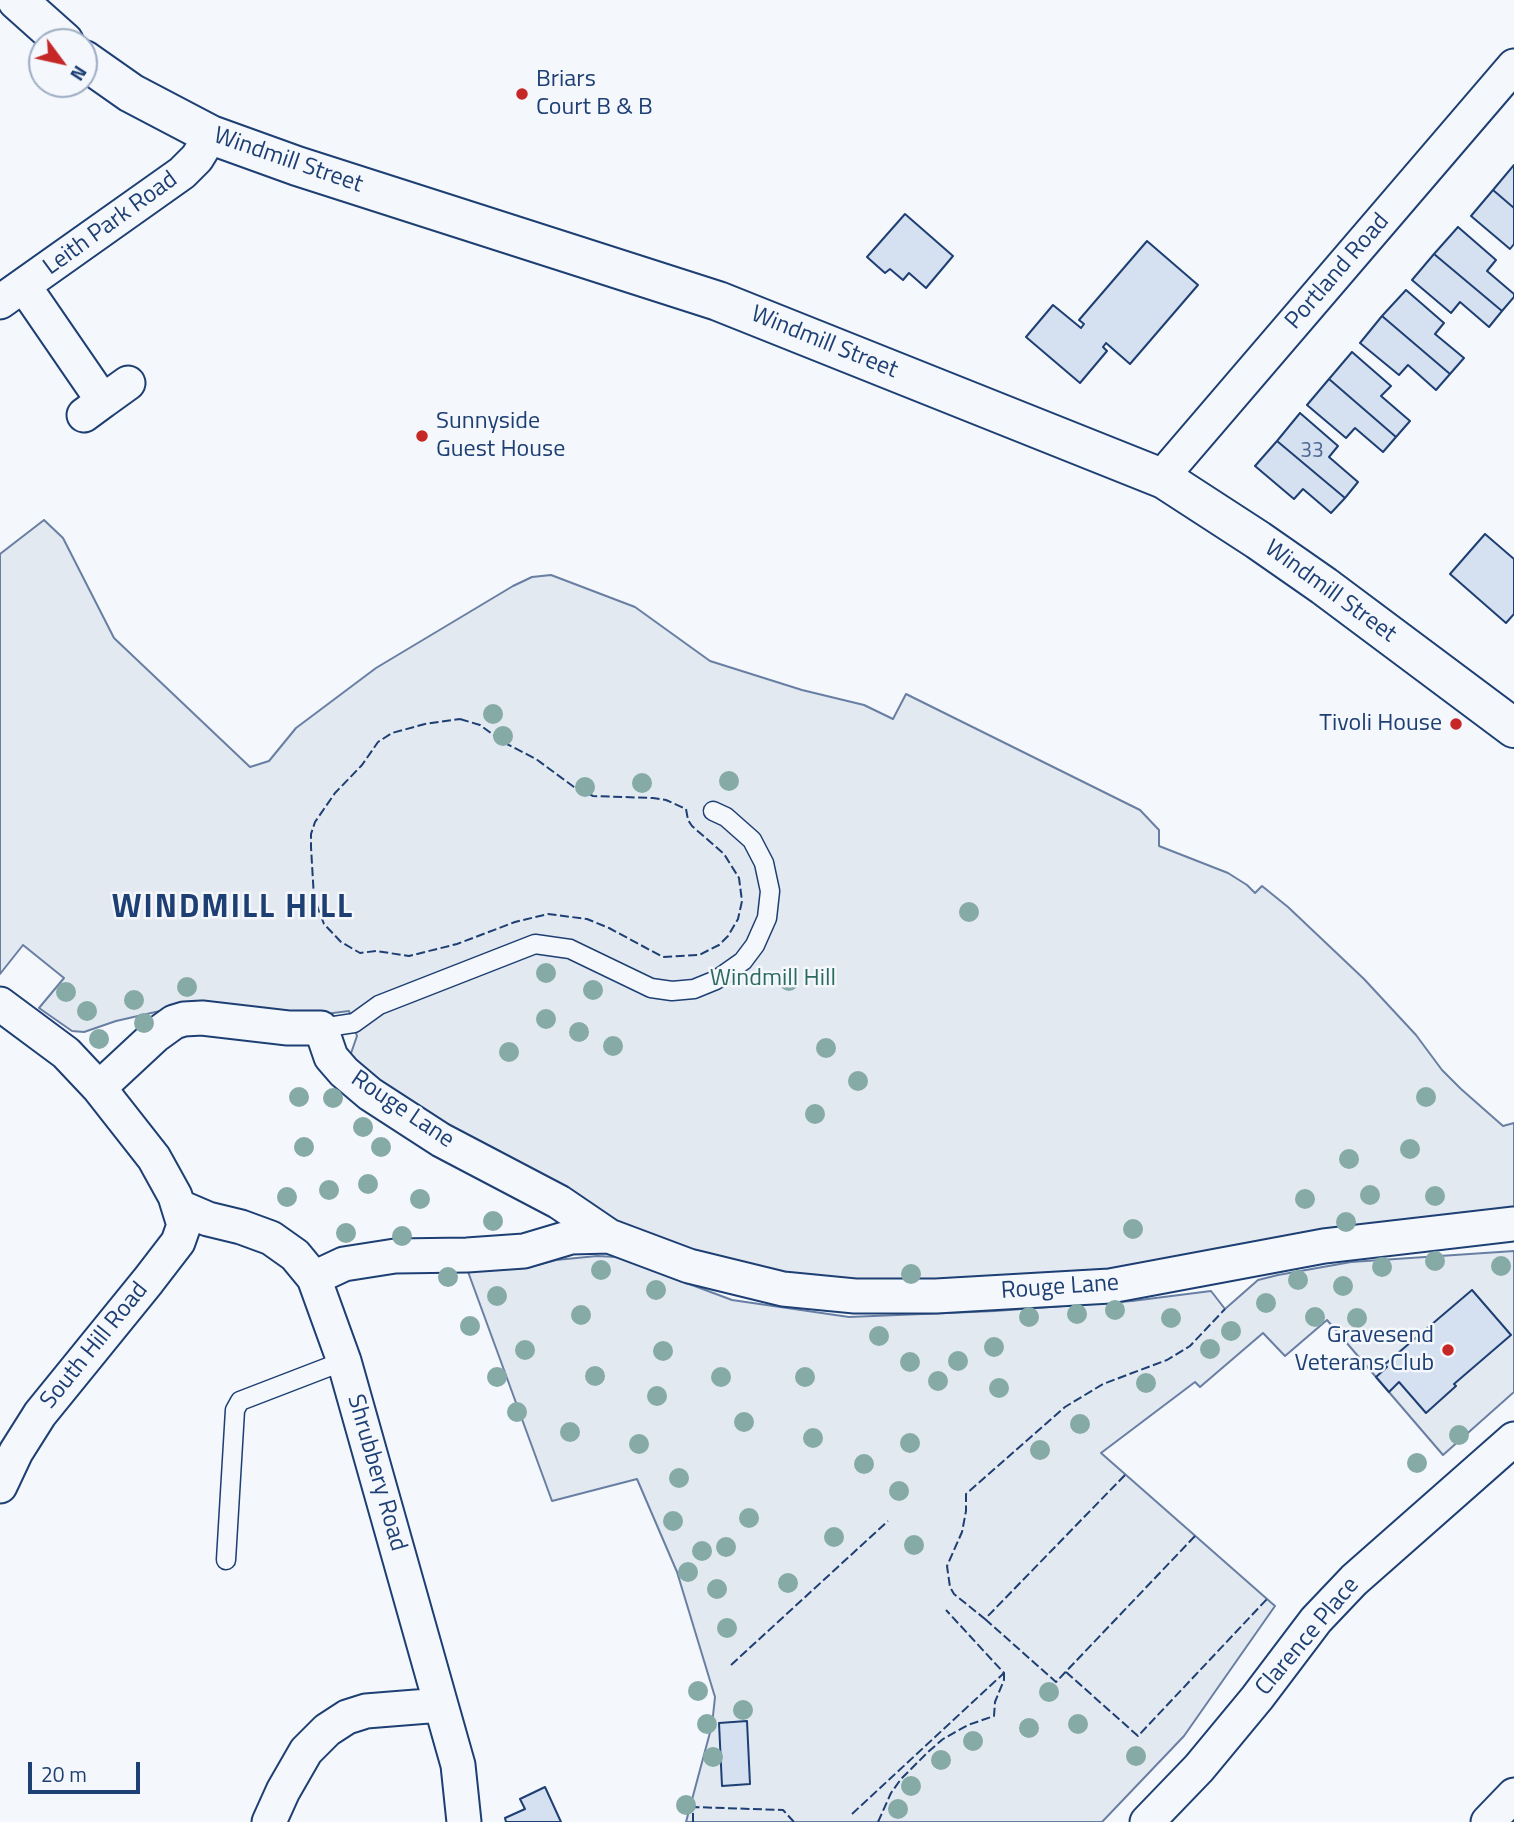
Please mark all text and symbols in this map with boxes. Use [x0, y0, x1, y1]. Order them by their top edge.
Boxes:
north arrow [28, 28, 98, 98]
text: N [64, 60, 95, 87]
place label: Briars Court B & B [536, 66, 653, 122]
marker: Briars Court B & B [514, 86, 530, 102]
street label: Windmill Street [210, 122, 366, 200]
street label: Leith Park Road [38, 166, 184, 282]
street label: Portland Road [1280, 208, 1396, 336]
street label: Windmill Street [746, 300, 902, 386]
place label: Sunnyside Guest House [436, 408, 565, 464]
marker: Sunnyside Guest House [414, 428, 430, 444]
house number: 33 [1300, 439, 1324, 465]
street label: Windmill Street [1259, 535, 1401, 649]
place label: Tivoli House [1319, 710, 1442, 738]
marker: Tivoli House [1448, 716, 1464, 732]
district label: WINDMILL HILL [113, 890, 353, 928]
park label: Windmill Hill [710, 965, 836, 993]
street label: Rouge Lane [345, 1065, 459, 1155]
street label: Rouge Lane [1000, 1270, 1120, 1306]
street label: South Hill Road [35, 1277, 155, 1415]
place label: Gravesend Veterans Club [1295, 1322, 1434, 1378]
marker: Gravesend Veterans Club [1440, 1342, 1456, 1358]
street label: Shrubbery Road [340, 1391, 412, 1555]
street label: Clarence Place [1250, 1572, 1366, 1702]
scale bar [32, 1748, 144, 1792]
text: 20 m [41, 1758, 87, 1790]

